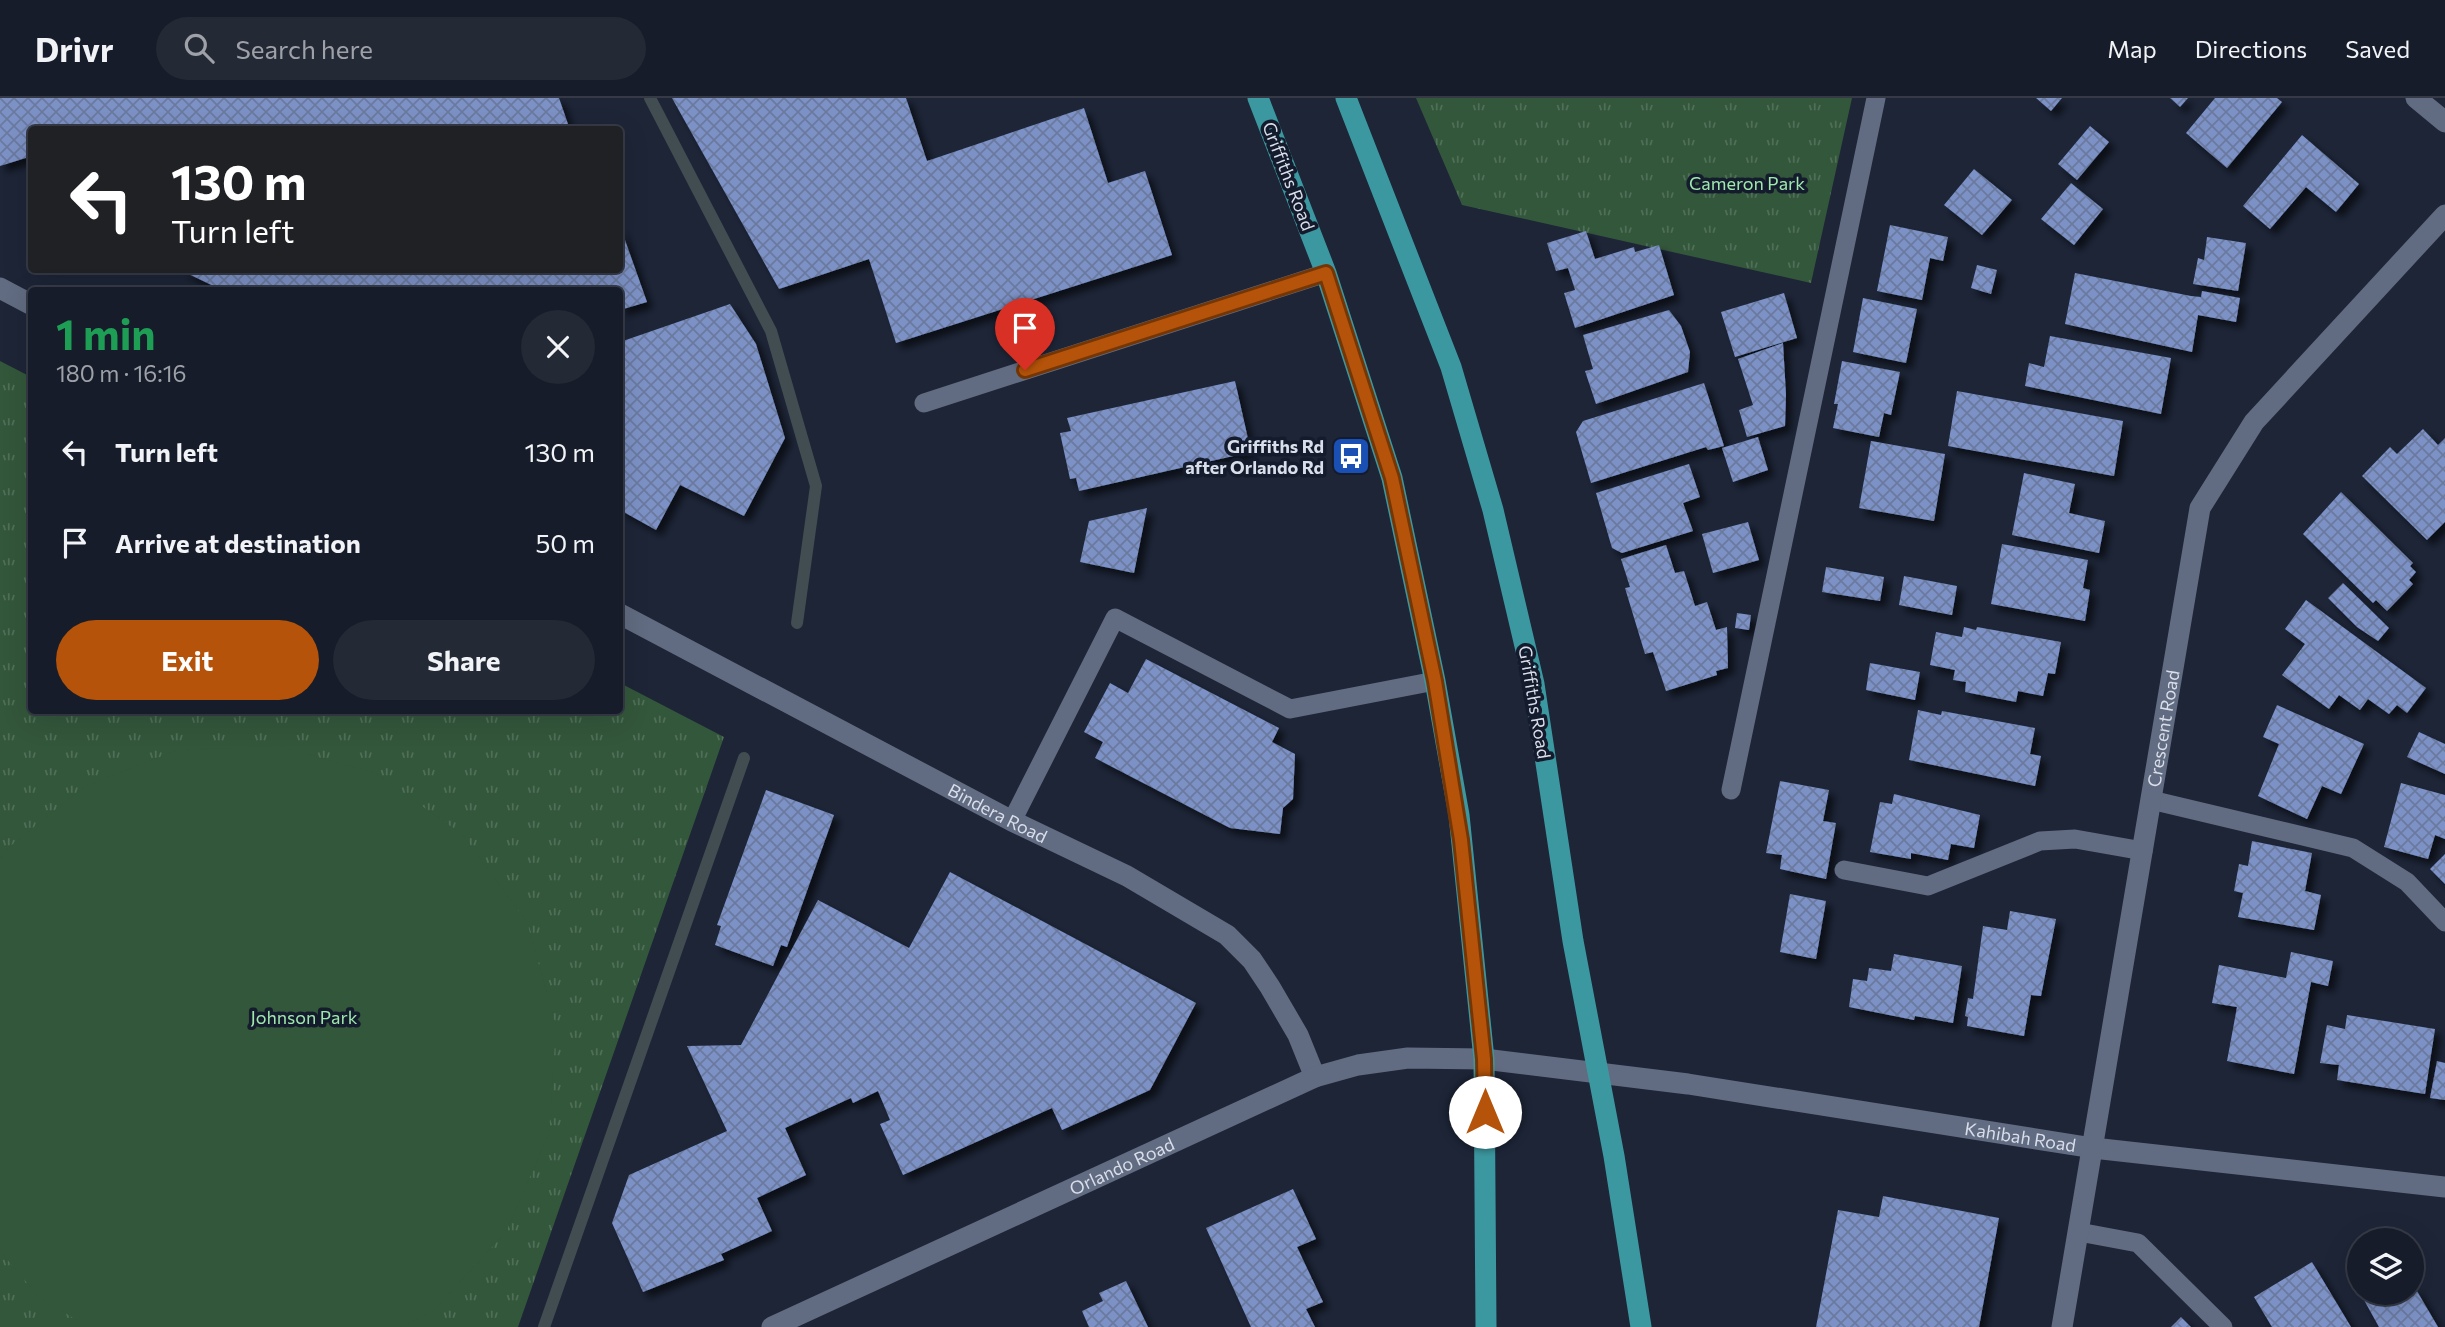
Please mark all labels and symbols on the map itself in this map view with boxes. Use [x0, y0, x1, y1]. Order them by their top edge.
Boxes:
street label: Griffiths Road [1258, 118, 1320, 234]
park label: Cameron Park [1689, 172, 1805, 194]
pin [995, 298, 1055, 370]
place label: Griffiths Rd after Orlando Rd [1185, 435, 1324, 478]
bus stop icon: Griffiths Rd after Orlando Rd [1330, 435, 1372, 477]
street label: Griffiths Road [1514, 644, 1556, 760]
street label: Crescent Road [2142, 668, 2184, 789]
street label: Bindera Road [944, 778, 1051, 847]
park label: Johnson Park [251, 1006, 358, 1028]
position arrow [1448, 1075, 1522, 1149]
street label: Kahibah Road [1963, 1117, 2078, 1156]
street label: Orlando Road [1066, 1132, 1178, 1200]

